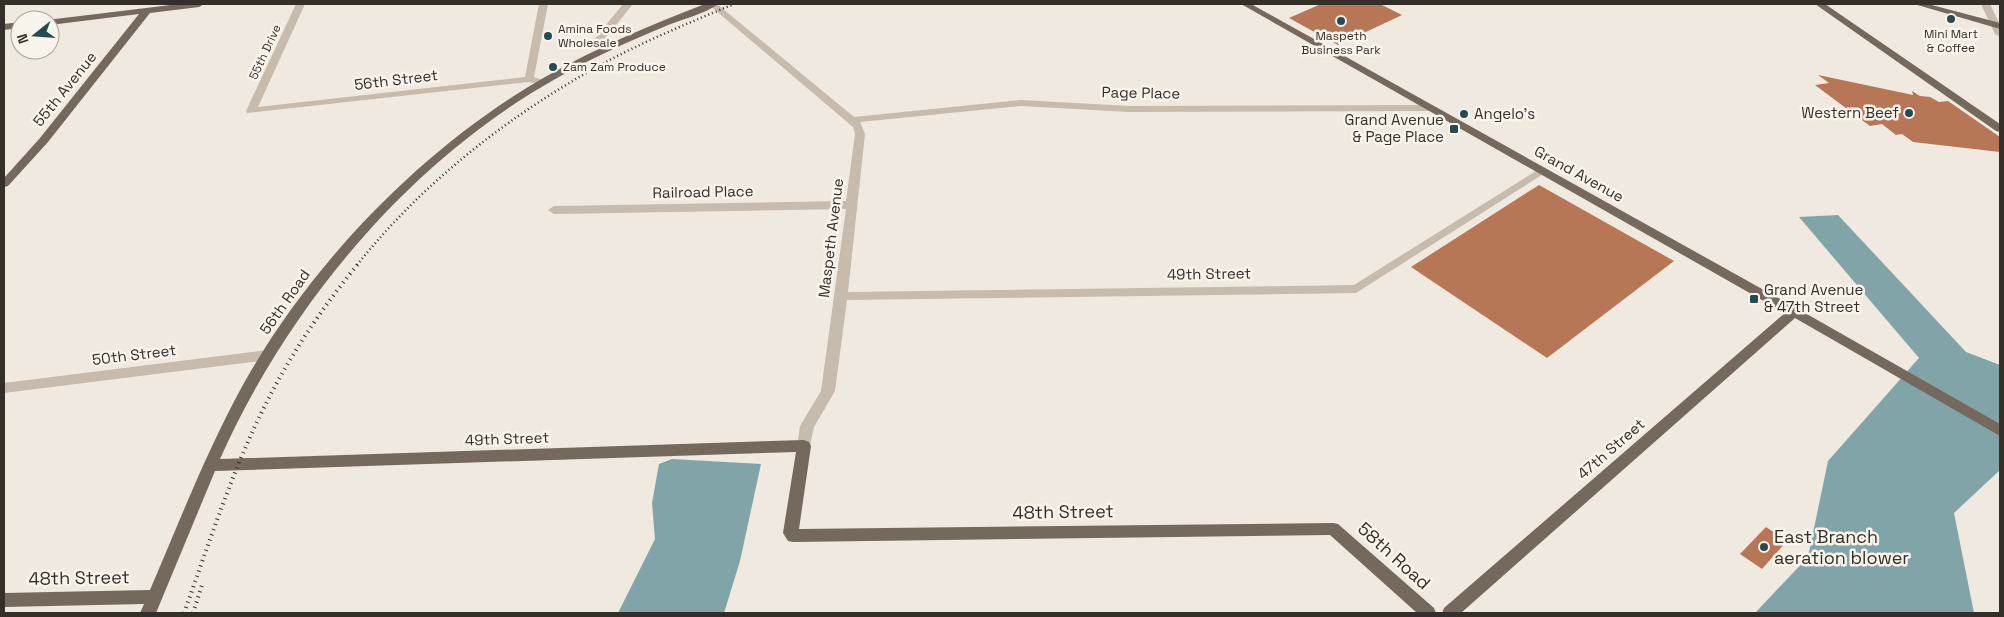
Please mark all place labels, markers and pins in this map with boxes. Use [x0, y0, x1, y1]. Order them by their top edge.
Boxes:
marker: Mini Mart & Coffee [1945, 13, 1957, 25]
marker: Maspeth Business Park [1335, 15, 1347, 27]
place label: Amina Foods Wholesale [558, 21, 631, 51]
place label: Mini Mart & Coffee [1924, 26, 1978, 56]
place label: Maspeth Business Park [1301, 28, 1381, 58]
marker: Amina Foods Wholesale [542, 30, 554, 42]
place label: Zam Zam Produce [563, 59, 666, 75]
marker: Zam Zam Produce [547, 61, 559, 73]
place label: Western Beef [1801, 103, 1899, 122]
place label: Angelo's [1474, 104, 1535, 123]
marker: Western Beef [1903, 107, 1915, 119]
marker: Angelo's [1458, 108, 1470, 120]
place label: Grand Avenue & Page Place [1345, 110, 1444, 146]
marker: Grand Avenue & Page Place [1448, 123, 1460, 135]
place label: Grand Avenue & 47th Street [1764, 280, 1864, 316]
marker: Grand Avenue & 47th Street [1748, 293, 1760, 305]
place label: East Branch aeration blower [1774, 525, 1909, 569]
marker: East Branch aeration blower [1758, 541, 1770, 553]

